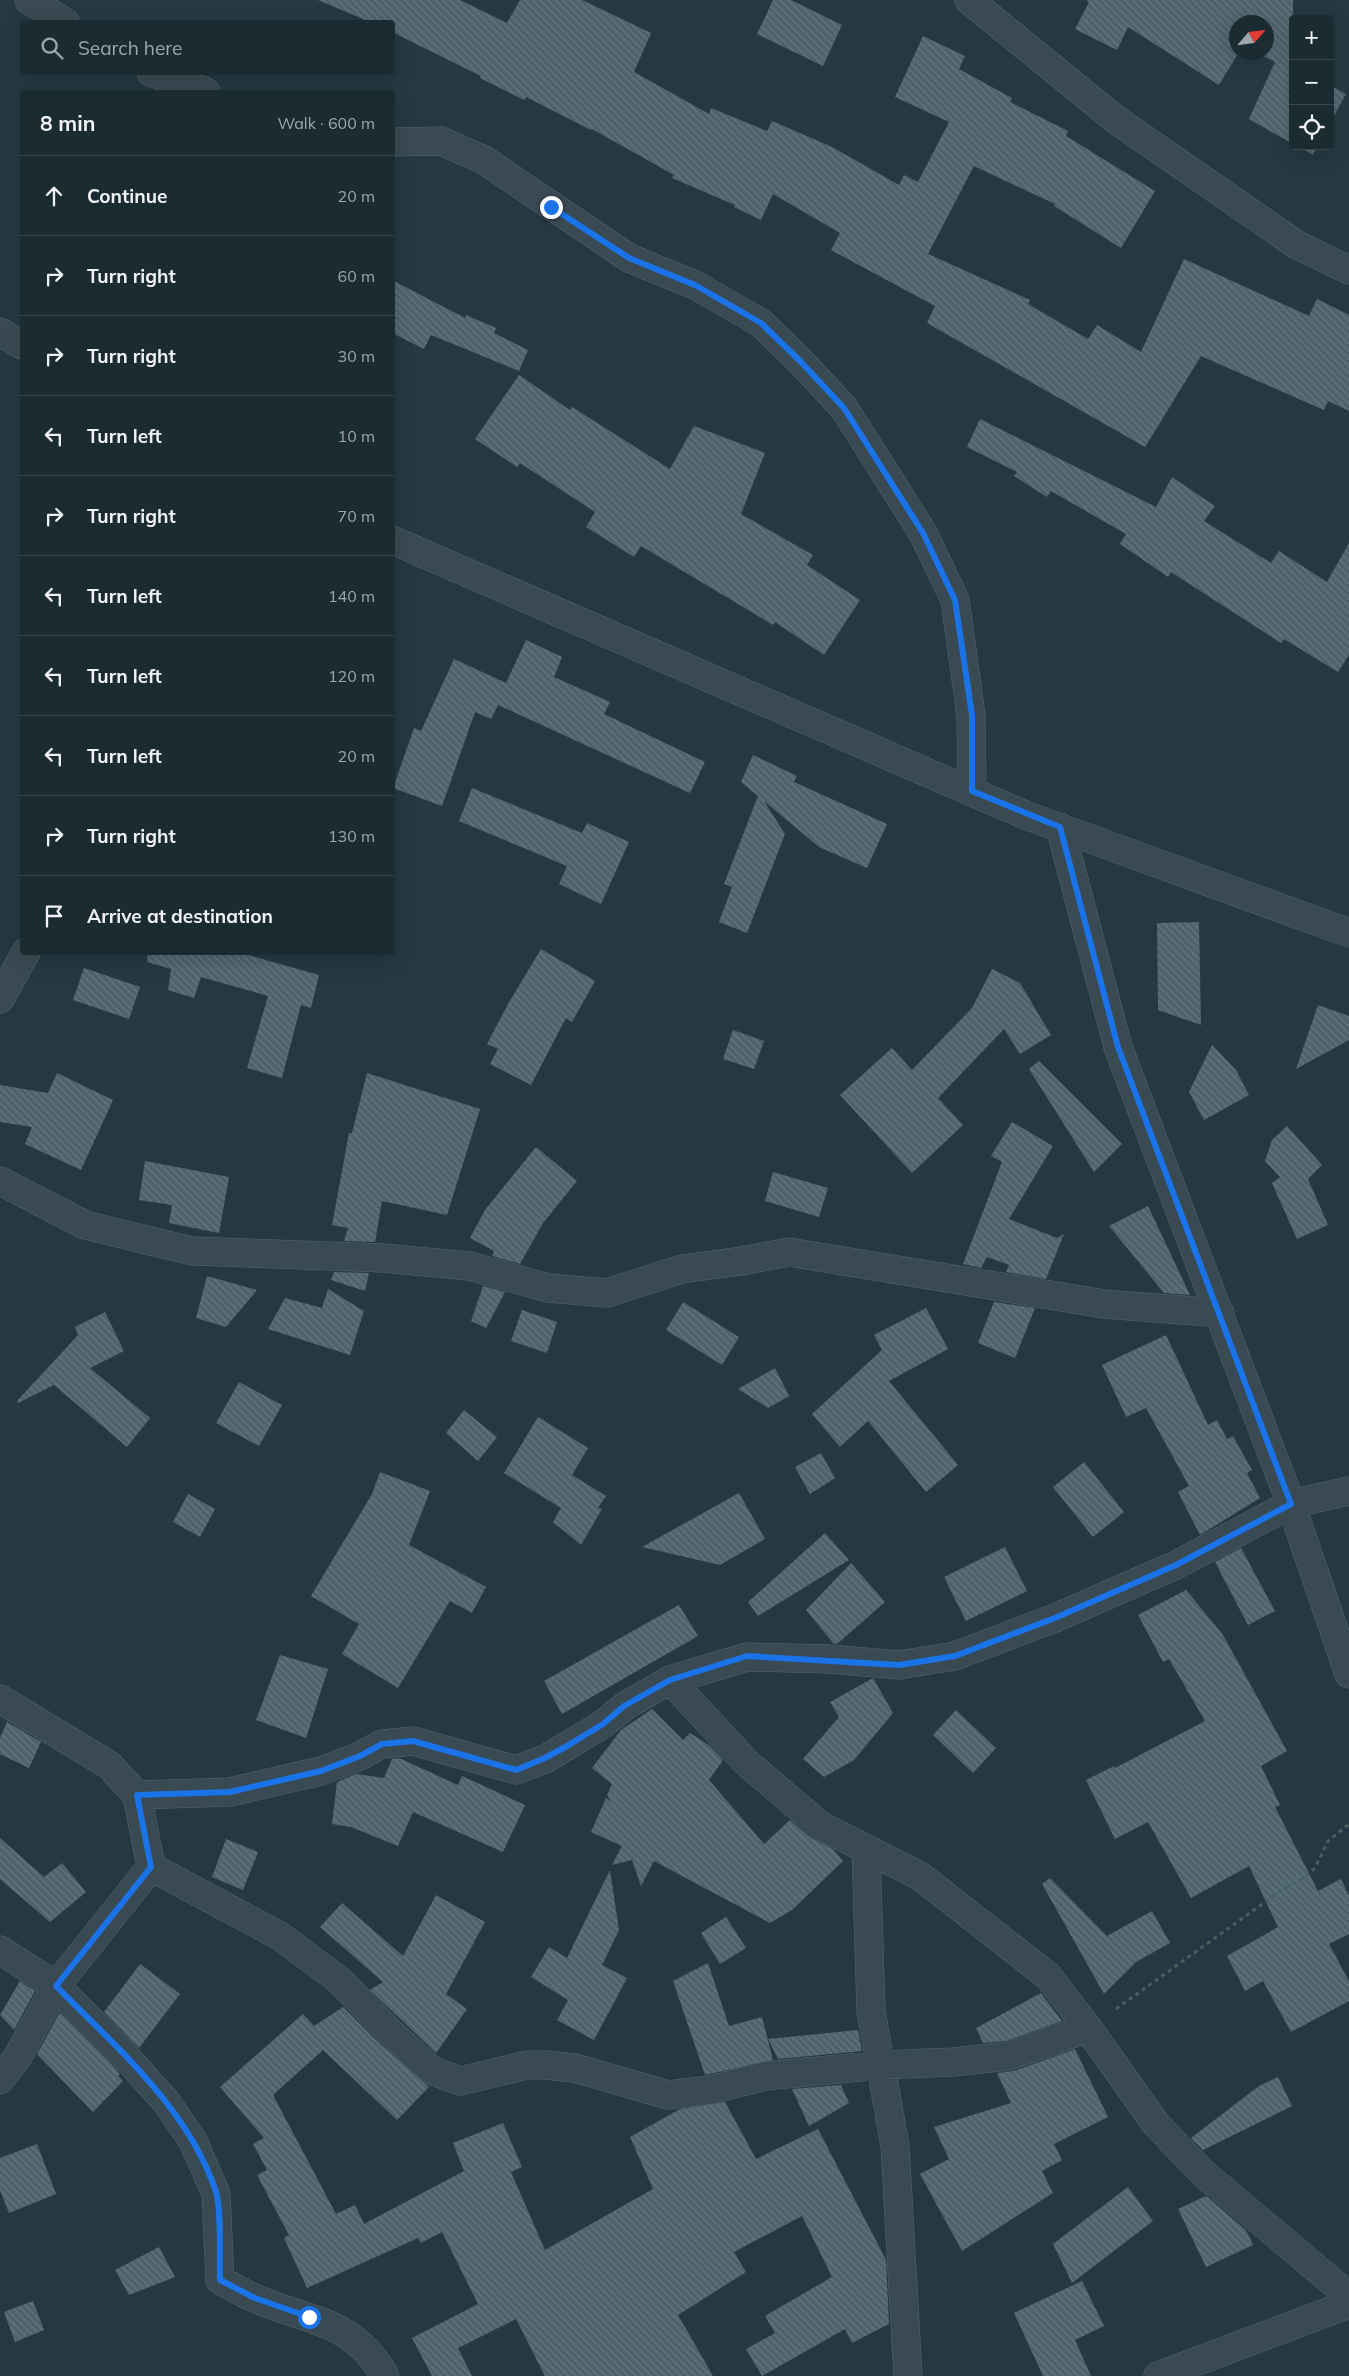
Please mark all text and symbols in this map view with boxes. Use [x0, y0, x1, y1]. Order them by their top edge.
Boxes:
north arrow [1229, 15, 1274, 60]
map controls [1289, 15, 1334, 150]
button: + [1289, 15, 1334, 60]
search box [20, 20, 395, 75]
icon: search [38, 34, 66, 62]
text: Search here [78, 36, 182, 60]
button: − [1289, 60, 1334, 105]
button: locate [1289, 105, 1334, 150]
text: 8 min [40, 110, 95, 136]
text: Walk · 600 m [277, 113, 375, 133]
icon: ahead [40, 182, 68, 210]
text: Continue [87, 184, 167, 208]
text: 20 m [338, 186, 375, 206]
route end [540, 196, 563, 219]
icon: right [40, 262, 68, 290]
text: Turn right [87, 264, 176, 288]
text: 60 m [338, 266, 375, 286]
icon: right [40, 342, 68, 370]
text: Turn right [87, 344, 176, 368]
text: 30 m [338, 346, 375, 366]
icon: left [40, 422, 68, 450]
text: Turn left [87, 424, 162, 448]
text: 10 m [338, 426, 375, 446]
icon: right [40, 502, 68, 530]
text: Turn right [87, 504, 176, 528]
text: 70 m [338, 506, 375, 526]
icon: left [40, 582, 68, 610]
text: Turn left [87, 584, 162, 608]
text: 140 m [328, 586, 375, 606]
icon: left [40, 662, 68, 690]
text: Turn left [87, 664, 162, 688]
text: 120 m [328, 666, 375, 686]
icon: left [40, 742, 68, 770]
text: Turn left [87, 744, 162, 768]
text: 20 m [338, 746, 375, 766]
icon: right [40, 822, 68, 850]
text: Turn right [87, 824, 176, 848]
text: 130 m [328, 826, 375, 846]
icon: arrive [40, 902, 68, 930]
text: Arrive at destination [87, 904, 273, 928]
route start [298, 2306, 321, 2329]

